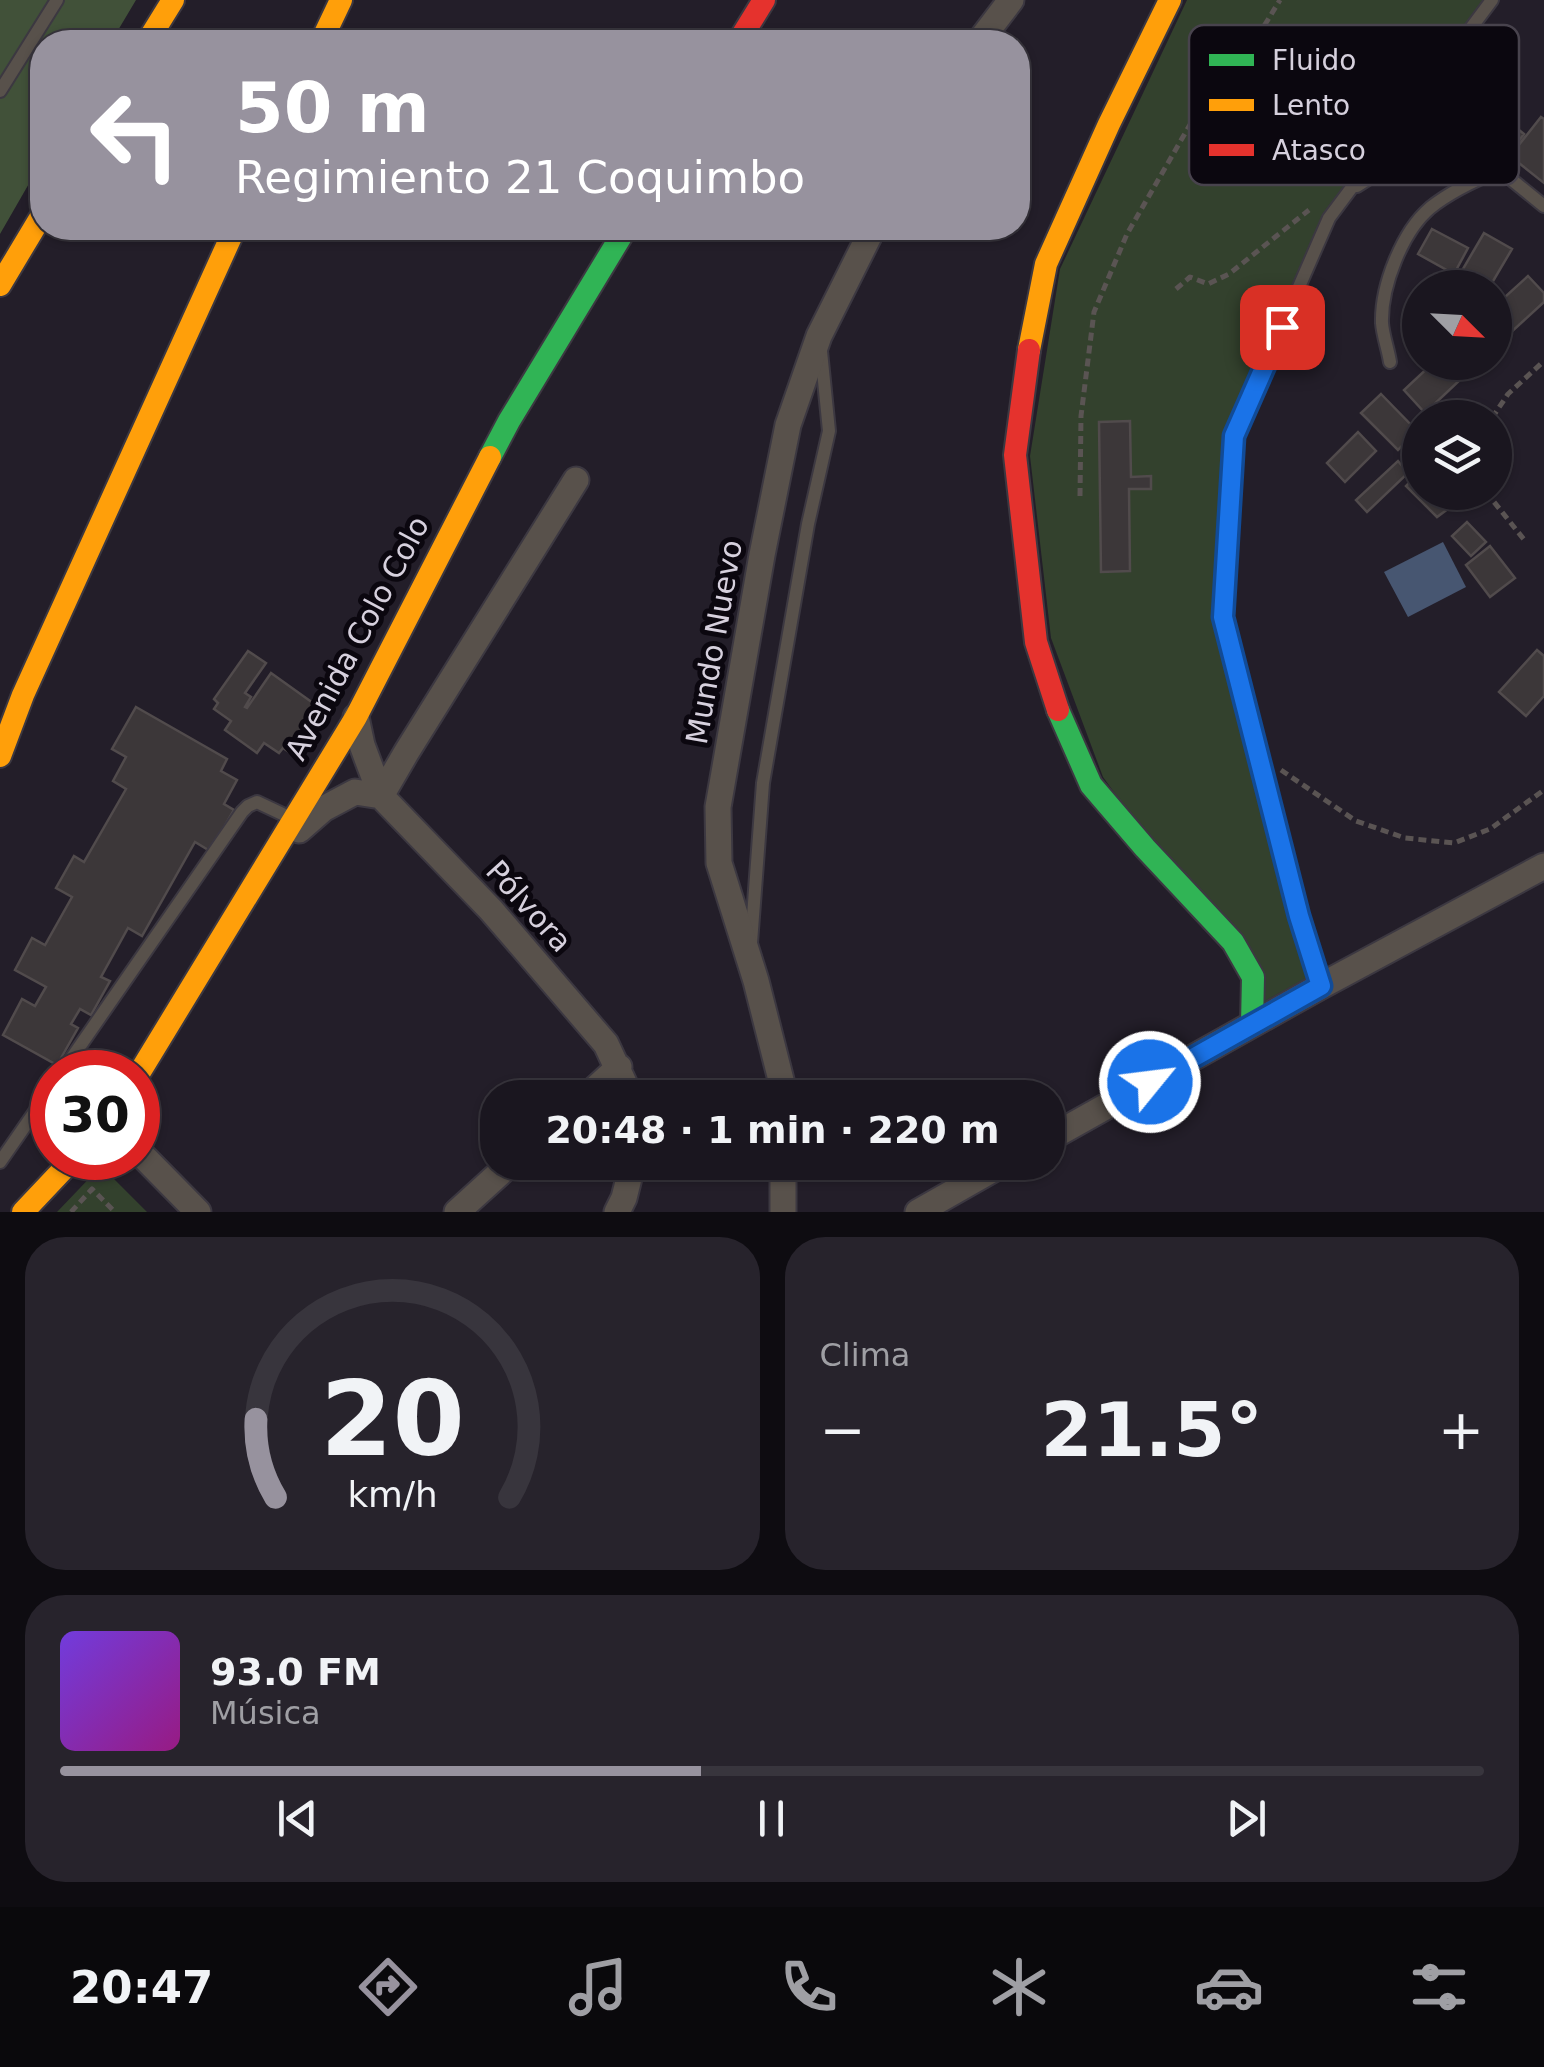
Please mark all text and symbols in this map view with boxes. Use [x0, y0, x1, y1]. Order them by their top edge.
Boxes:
legend [1189, 25, 1519, 185]
text: Fluido [1272, 44, 1356, 77]
text: 50 m [235, 67, 430, 149]
icon: left [70, 70, 200, 200]
text: Lento [1272, 89, 1350, 122]
text: Atasco [1272, 134, 1366, 167]
text: Regimiento 21 Coquimbo [235, 151, 805, 204]
north arrow [1402, 270, 1512, 380]
map controls [1402, 270, 1512, 510]
pin [1240, 285, 1325, 370]
icon: arrive [1255, 300, 1310, 355]
button: layers [1402, 400, 1512, 510]
street label: Avenida Colo Colo [278, 510, 436, 766]
street label: Mundo Nuevo [679, 537, 749, 747]
street label: Pólvora [479, 853, 579, 959]
position arrow [1098, 1030, 1202, 1134]
speed limit sign: 30 [30, 1050, 160, 1180]
text: 20:48 · 1 min · 220 m [545, 1108, 1000, 1152]
text: Clima [820, 1336, 910, 1374]
text: 20 [320, 1358, 465, 1480]
text: 21.5° [1040, 1386, 1263, 1474]
text: − [820, 1398, 866, 1462]
text: + [1438, 1398, 1484, 1462]
text: km/h [347, 1474, 437, 1515]
text: 93.0 FM [210, 1650, 381, 1694]
text: Música [210, 1694, 321, 1732]
icon: previous [270, 1791, 325, 1846]
icon: pause [744, 1791, 799, 1846]
icon: next [1219, 1791, 1274, 1846]
icon: directions [353, 1952, 423, 2022]
icon: music [563, 1952, 633, 2022]
icon: phone [774, 1952, 844, 2022]
icon: climate [984, 1952, 1054, 2022]
icon: car [1194, 1952, 1264, 2022]
icon: filters [1404, 1952, 1474, 2022]
text: 20:47 [70, 1961, 213, 2014]

